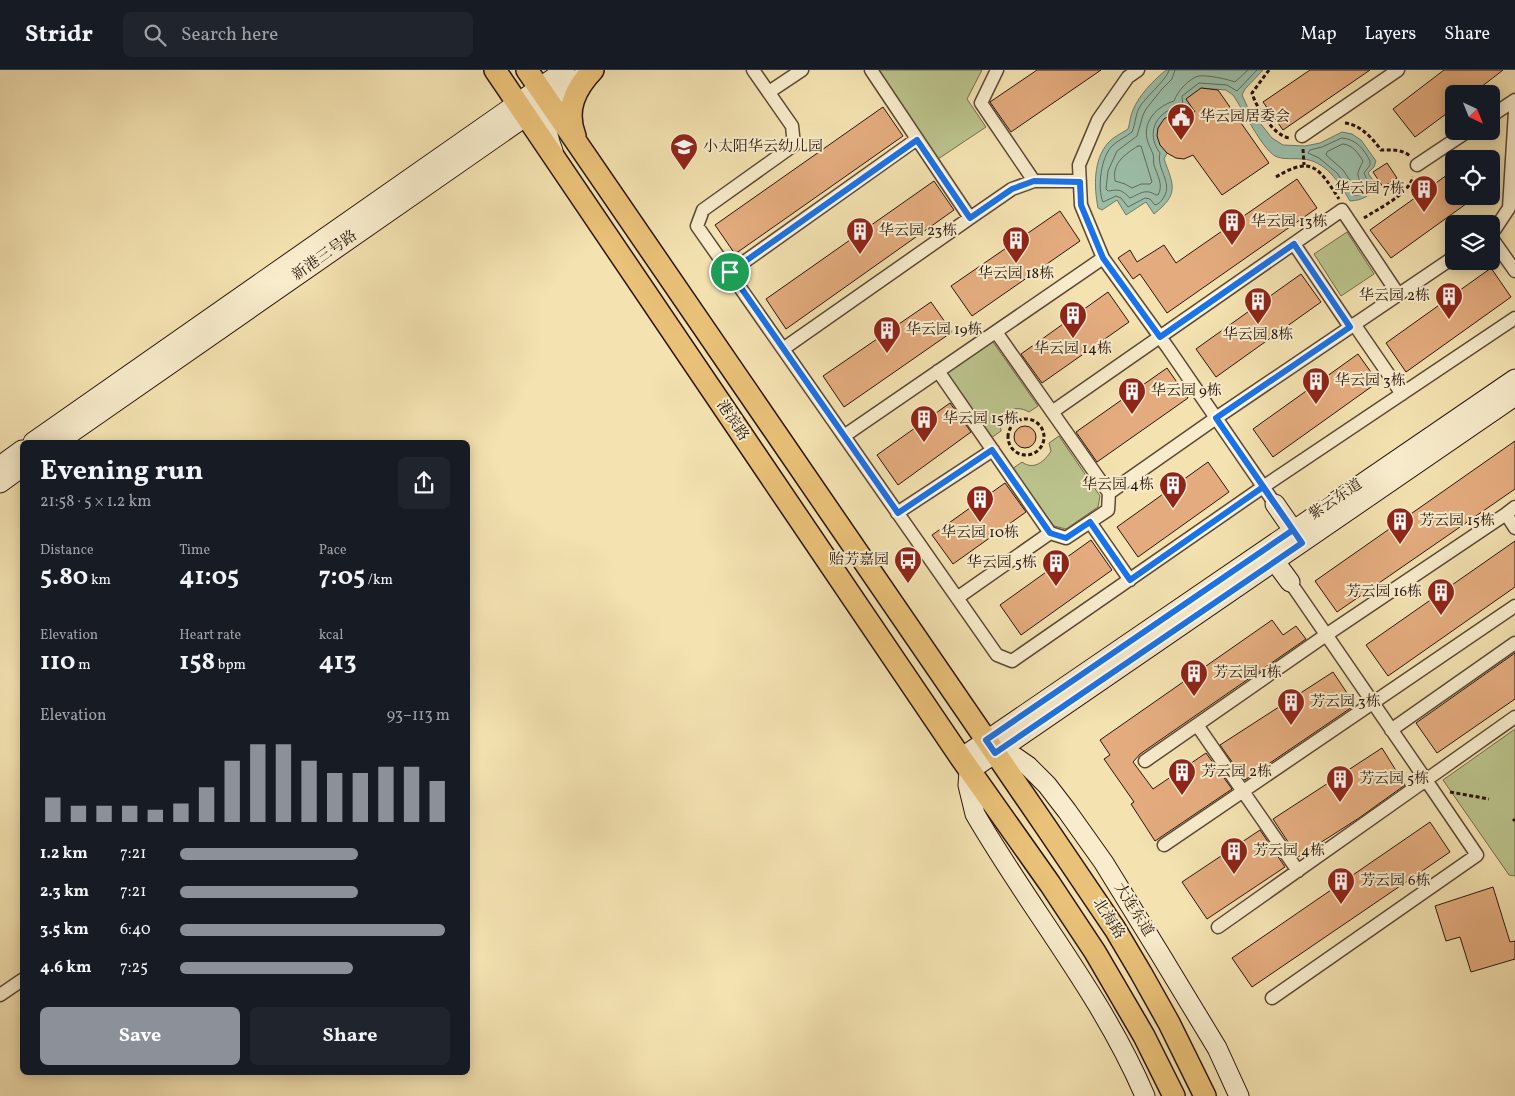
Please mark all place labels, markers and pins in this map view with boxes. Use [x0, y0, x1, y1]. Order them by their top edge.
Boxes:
public building icon: 华云园居委会 [1166, 102, 1196, 141]
place label: 华云园居委会 [1200, 107, 1290, 128]
school or university icon: 小太阳华云幼儿园 [669, 132, 699, 171]
place label: 小太阳华云幼儿园 [703, 137, 823, 158]
building icon: 华云园 7栋 [1409, 174, 1439, 213]
place label: 华云园 7栋 [1335, 179, 1405, 200]
building icon: 华云园 13栋 [1217, 207, 1247, 246]
place label: 华云园 13栋 [1251, 212, 1328, 233]
building icon: 华云园 23栋 [845, 216, 875, 255]
place label: 华云园 23栋 [879, 221, 957, 242]
building icon: 华云园 18栋 [1001, 225, 1031, 264]
pin [709, 251, 751, 293]
place label: 华云园 18栋 [978, 264, 1054, 285]
building icon: 华云园 2栋 [1434, 281, 1464, 320]
building icon: 华云园 8栋 [1243, 286, 1273, 325]
place label: 华云园 2栋 [1359, 286, 1430, 307]
building icon: 华云园 14栋 [1058, 300, 1088, 339]
building icon: 华云园 19栋 [872, 315, 902, 354]
place label: 华云园 19栋 [906, 320, 983, 341]
place label: 华云园 8栋 [1223, 325, 1293, 346]
place label: 华云园 14栋 [1034, 339, 1112, 360]
building icon: 华云园 3栋 [1301, 366, 1331, 405]
place label: 华云园 3栋 [1335, 371, 1406, 392]
building icon: 华云园 9栋 [1117, 376, 1147, 415]
place label: 华云园 9栋 [1151, 381, 1222, 402]
building icon: 华云园 15栋 [909, 404, 939, 443]
place label: 华云园 15栋 [943, 409, 1019, 430]
building icon: 华云园 4栋 [1158, 470, 1188, 509]
place label: 华云园 4栋 [1082, 475, 1154, 496]
building icon: 华云园 10栋 [965, 484, 995, 523]
building icon: 芳云园 15栋 [1385, 506, 1415, 545]
place label: 芳云园 15栋 [1419, 511, 1495, 532]
place label: 华云园 10栋 [941, 523, 1019, 544]
bus stop icon: 贻芳嘉园 [893, 545, 923, 584]
building icon: 华云园 5栋 [1041, 548, 1071, 587]
place label: 贻芳嘉园 [829, 550, 889, 571]
place label: 华云园 5栋 [967, 553, 1037, 574]
building icon: 芳云园 16栋 [1426, 577, 1456, 616]
place label: 芳云园 16栋 [1346, 582, 1422, 603]
building icon: 芳云园 1栋 [1179, 658, 1209, 697]
place label: 芳云园 1栋 [1213, 663, 1282, 684]
building icon: 芳云园 3栋 [1276, 687, 1306, 726]
place label: 芳云园 3栋 [1310, 692, 1381, 713]
building icon: 芳云园 2栋 [1167, 757, 1197, 796]
place label: 芳云园 2栋 [1201, 762, 1272, 783]
building icon: 芳云园 5栋 [1325, 764, 1355, 803]
place label: 芳云园 5栋 [1359, 769, 1429, 790]
building icon: 芳云园 4栋 [1219, 836, 1249, 875]
place label: 芳云园 4栋 [1253, 841, 1325, 862]
building icon: 芳云园 6栋 [1326, 866, 1356, 905]
place label: 芳云园 6栋 [1360, 871, 1431, 892]

